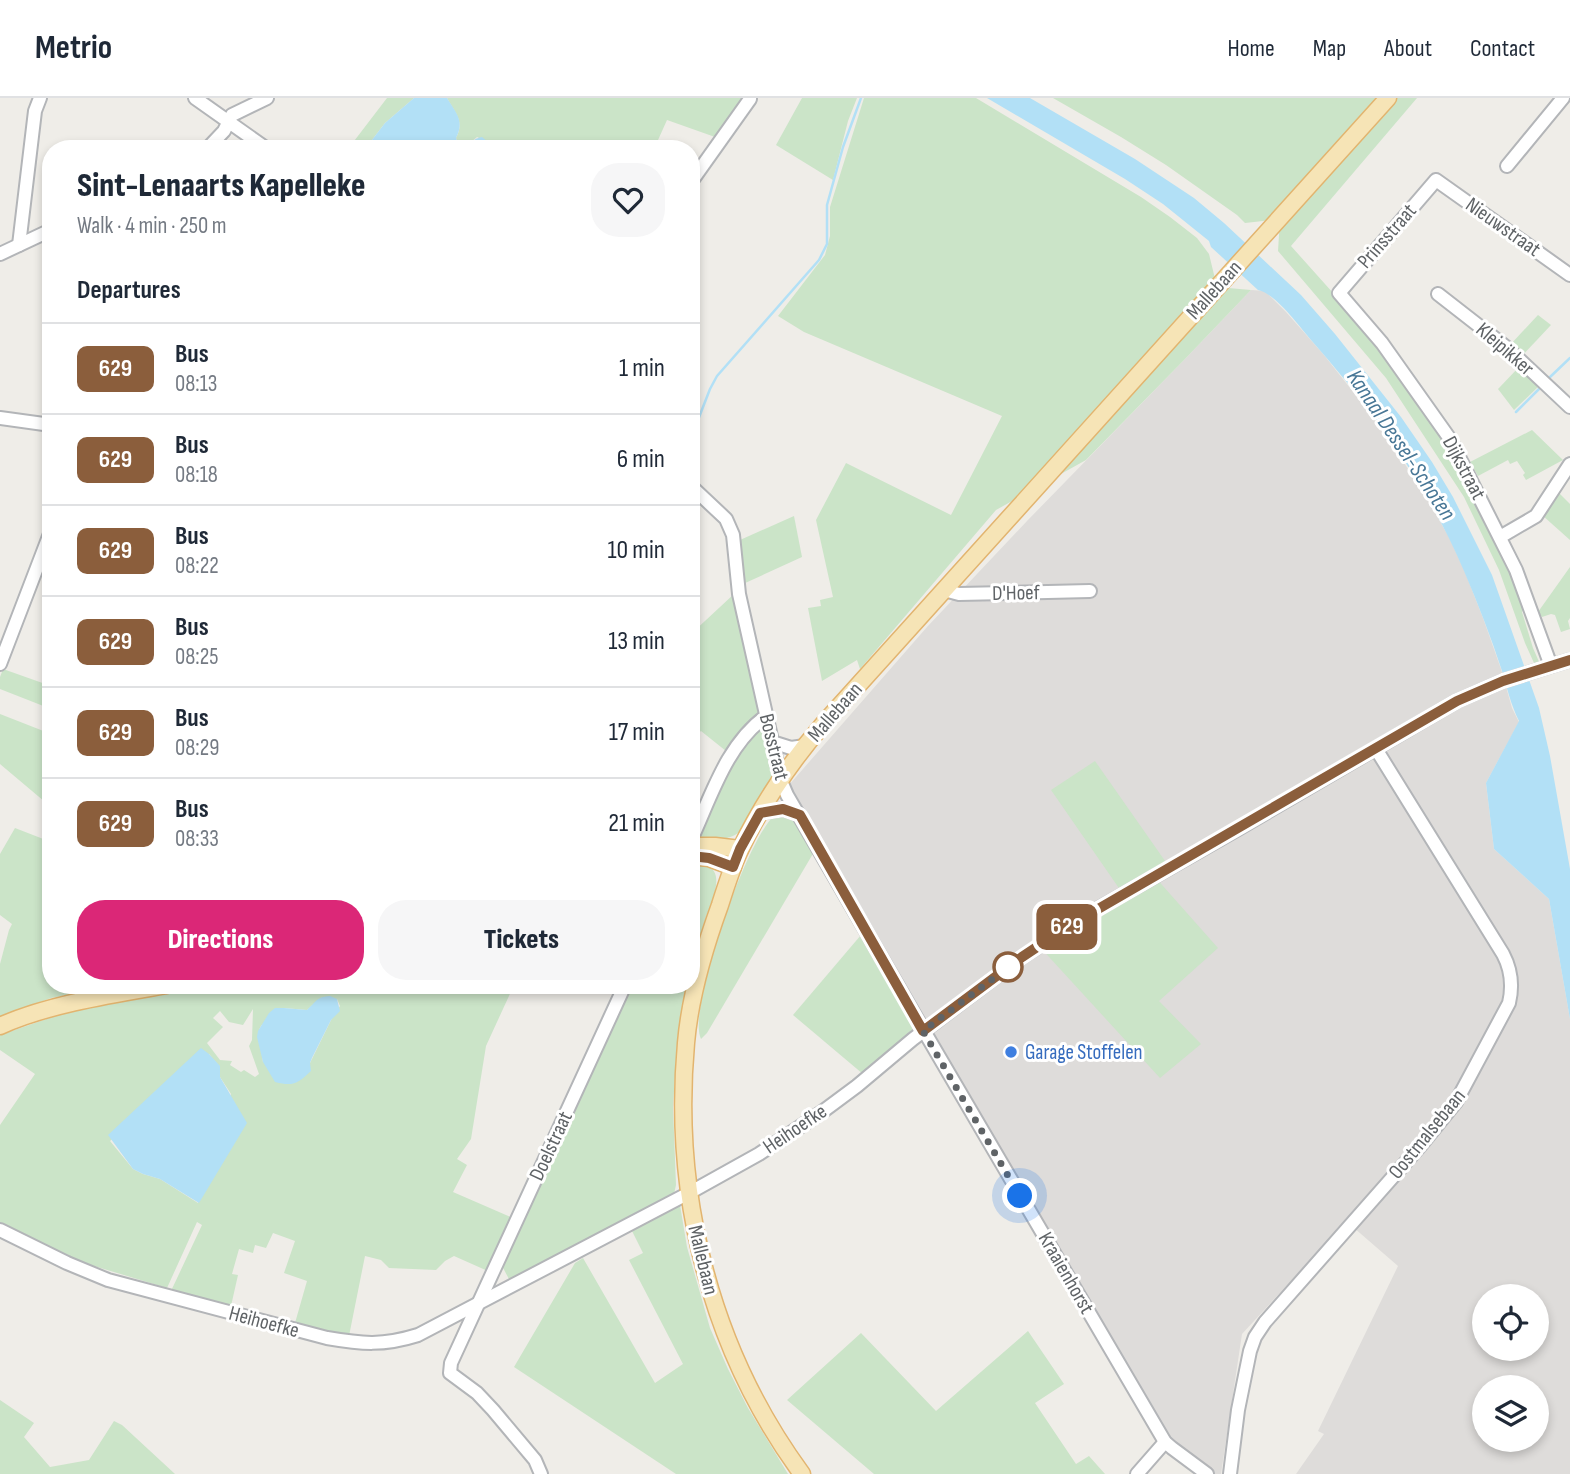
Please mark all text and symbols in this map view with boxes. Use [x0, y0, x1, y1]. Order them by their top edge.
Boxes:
text: Metrio [35, 28, 112, 68]
text: Home [1227, 34, 1275, 63]
text: Map [1313, 34, 1346, 63]
text: About [1384, 34, 1432, 63]
text: Contact [1470, 34, 1535, 63]
button: heart [591, 163, 665, 237]
text: Sint-Lenaarts Kapelleke [77, 166, 365, 206]
street label: Nieuwstraat [1461, 192, 1545, 262]
street label: Prinsstraat [1352, 199, 1422, 273]
text: Walk · 4 min · 250 m [77, 212, 227, 240]
street label: Mallebaan [1181, 255, 1247, 325]
text: Departures [77, 275, 181, 306]
street label: Kleipikker [1471, 317, 1539, 381]
text: Bus [175, 339, 209, 370]
text: 1 min [619, 353, 665, 384]
text: 629 [99, 354, 132, 383]
water label: Kanaal Dessel-Schoten [1340, 364, 1462, 526]
text: 08:13 [175, 370, 217, 398]
text: Bus [175, 430, 209, 461]
street label: Dijkstraat [1437, 432, 1491, 504]
text: 6 min [617, 444, 665, 475]
text: 629 [99, 445, 132, 474]
text: 08:18 [175, 461, 218, 489]
text: Bus [175, 521, 209, 552]
text: 10 min [608, 535, 665, 566]
text: 629 [99, 536, 132, 565]
text: 08:22 [175, 552, 219, 580]
street label: D'Hoef [992, 580, 1041, 606]
text: Bus [175, 612, 209, 643]
text: 13 min [608, 626, 665, 657]
text: 629 [99, 627, 132, 656]
text: 08:25 [175, 643, 218, 671]
street label: Mallebaan [802, 677, 868, 747]
text: Bus [175, 703, 209, 734]
street label: Bosstraat [754, 711, 794, 783]
text: 17 min [609, 717, 665, 748]
text: 629 [99, 718, 132, 747]
text: 08:29 [175, 734, 219, 762]
text: Bus [175, 794, 209, 825]
text: 21 min [608, 808, 665, 839]
text: 629 [99, 809, 132, 838]
text: 08:33 [175, 825, 219, 853]
button: Directions [77, 900, 364, 980]
button: Tickets [378, 900, 665, 980]
line badge: 629 [1027, 904, 1107, 950]
text: 629 [1050, 912, 1084, 941]
unlabelled marker [993, 952, 1023, 982]
place label: Garage Stoffelen [1025, 1040, 1143, 1065]
marker: Garage Stoffelen [1003, 1044, 1019, 1060]
street label: Oostmalsebaan [1383, 1084, 1471, 1184]
street label: Heihoefke [758, 1099, 832, 1159]
street label: Doelstraat [524, 1107, 578, 1185]
your location [1002, 1178, 1037, 1213]
street label: Mallebaan [682, 1223, 724, 1297]
street label: Kraaienhorst [1033, 1228, 1099, 1318]
map controls [1472, 1284, 1549, 1452]
button: locate [1472, 1284, 1549, 1361]
street label: Heihoefke [226, 1301, 302, 1343]
button: layers [1472, 1375, 1549, 1452]

